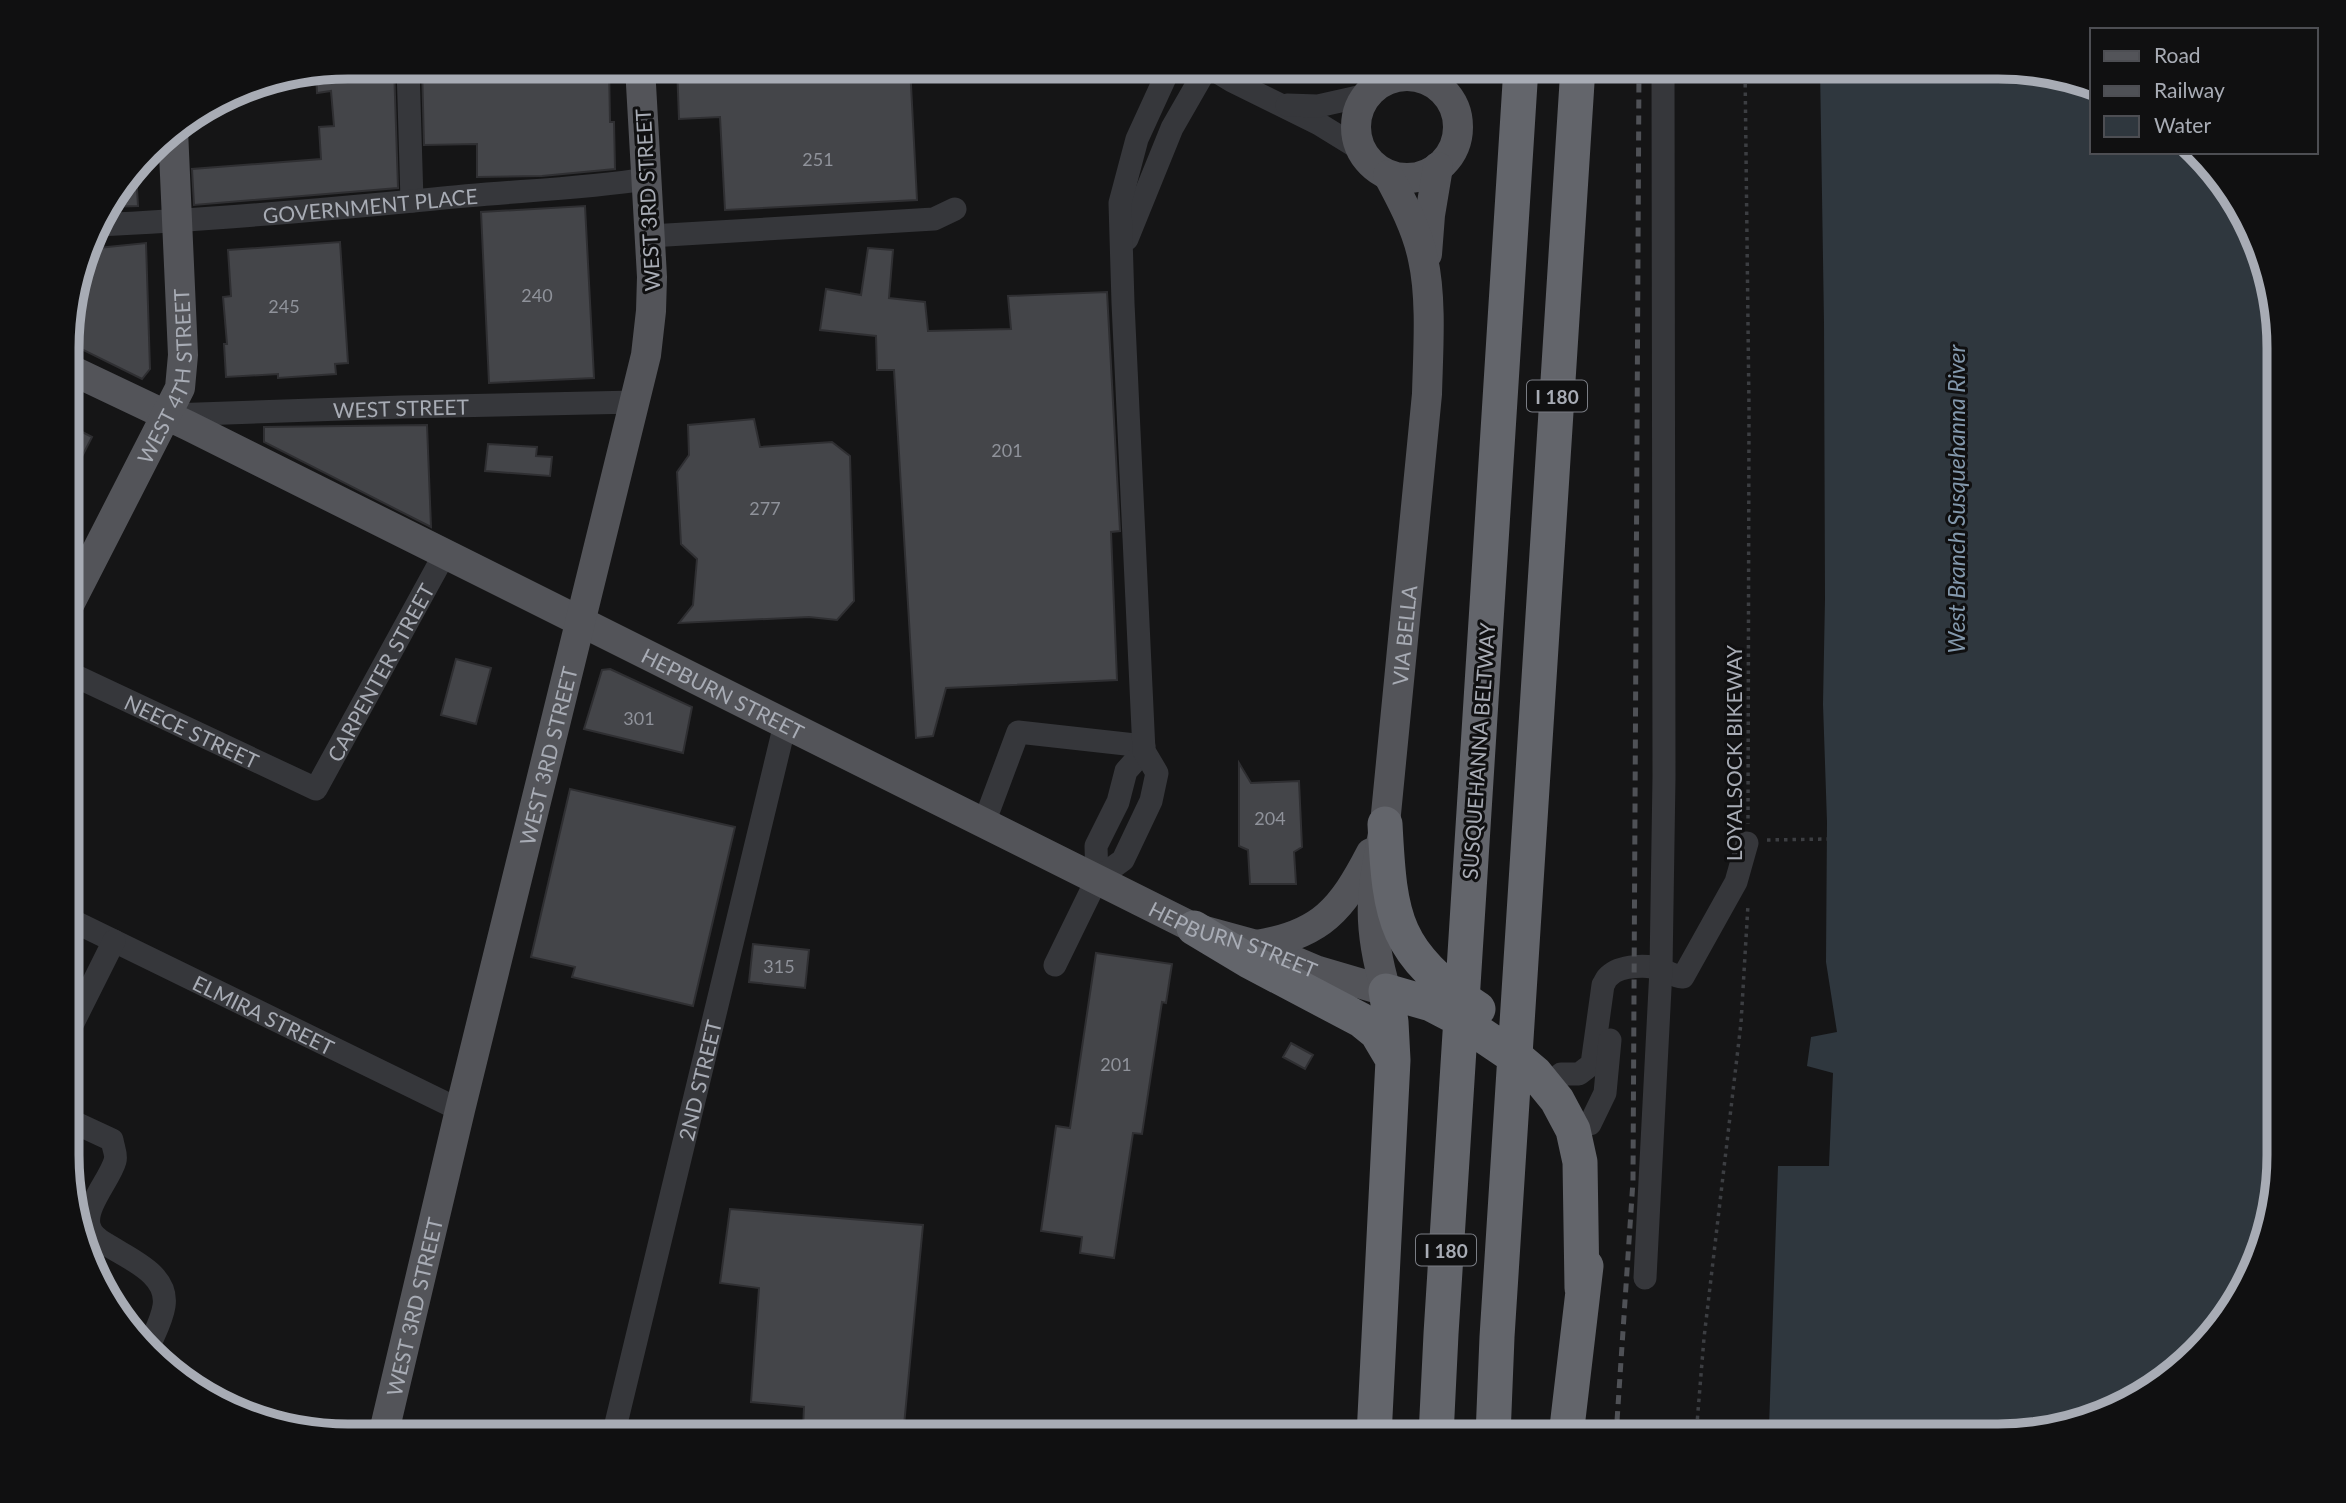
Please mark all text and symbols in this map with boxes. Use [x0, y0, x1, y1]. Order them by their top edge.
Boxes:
legend [2090, 28, 2318, 154]
text: Road [2154, 42, 2201, 67]
text: Railway [2154, 77, 2225, 102]
street label: WEST 3RD STREET [630, 108, 664, 292]
text: Water [2154, 112, 2211, 137]
house number: 251 [802, 148, 834, 170]
street label: GOVERNMENT PLACE [262, 182, 479, 227]
house number: 240 [521, 284, 553, 306]
street label: WEST 4TH STREET [131, 288, 196, 467]
house number: 245 [268, 295, 300, 317]
water label: West Branch Susquehanna River [1942, 344, 1970, 653]
road number: I 180 [1527, 380, 1587, 412]
street label: WEST STREET [332, 393, 470, 422]
house number: 201 [991, 439, 1023, 461]
house number: 277 [749, 497, 781, 519]
street label: CARPENTER STREET [321, 578, 439, 766]
street label: VIA BELLA [1386, 583, 1421, 687]
street label: SUSQUEHANNA BELTWAY [1457, 621, 1500, 880]
street label: HEPBURN STREET [638, 642, 809, 744]
street label: LOYALSOCK BIKEWAY [1721, 644, 1746, 861]
street label: WEST 3RD STREET [513, 663, 581, 847]
street label: NEECE STREET [121, 689, 264, 773]
house number: 301 [623, 707, 655, 729]
house number: 204 [1254, 807, 1286, 829]
street label: HEPBURN STREET [1145, 895, 1322, 982]
house number: 315 [763, 955, 795, 977]
street label: ELMIRA STREET [189, 969, 339, 1060]
street label: 2ND STREET [672, 1017, 726, 1143]
house number: 201 [1100, 1053, 1132, 1075]
street label: WEST 3RD STREET [380, 1214, 447, 1398]
road number: I 180 [1416, 1234, 1476, 1266]

